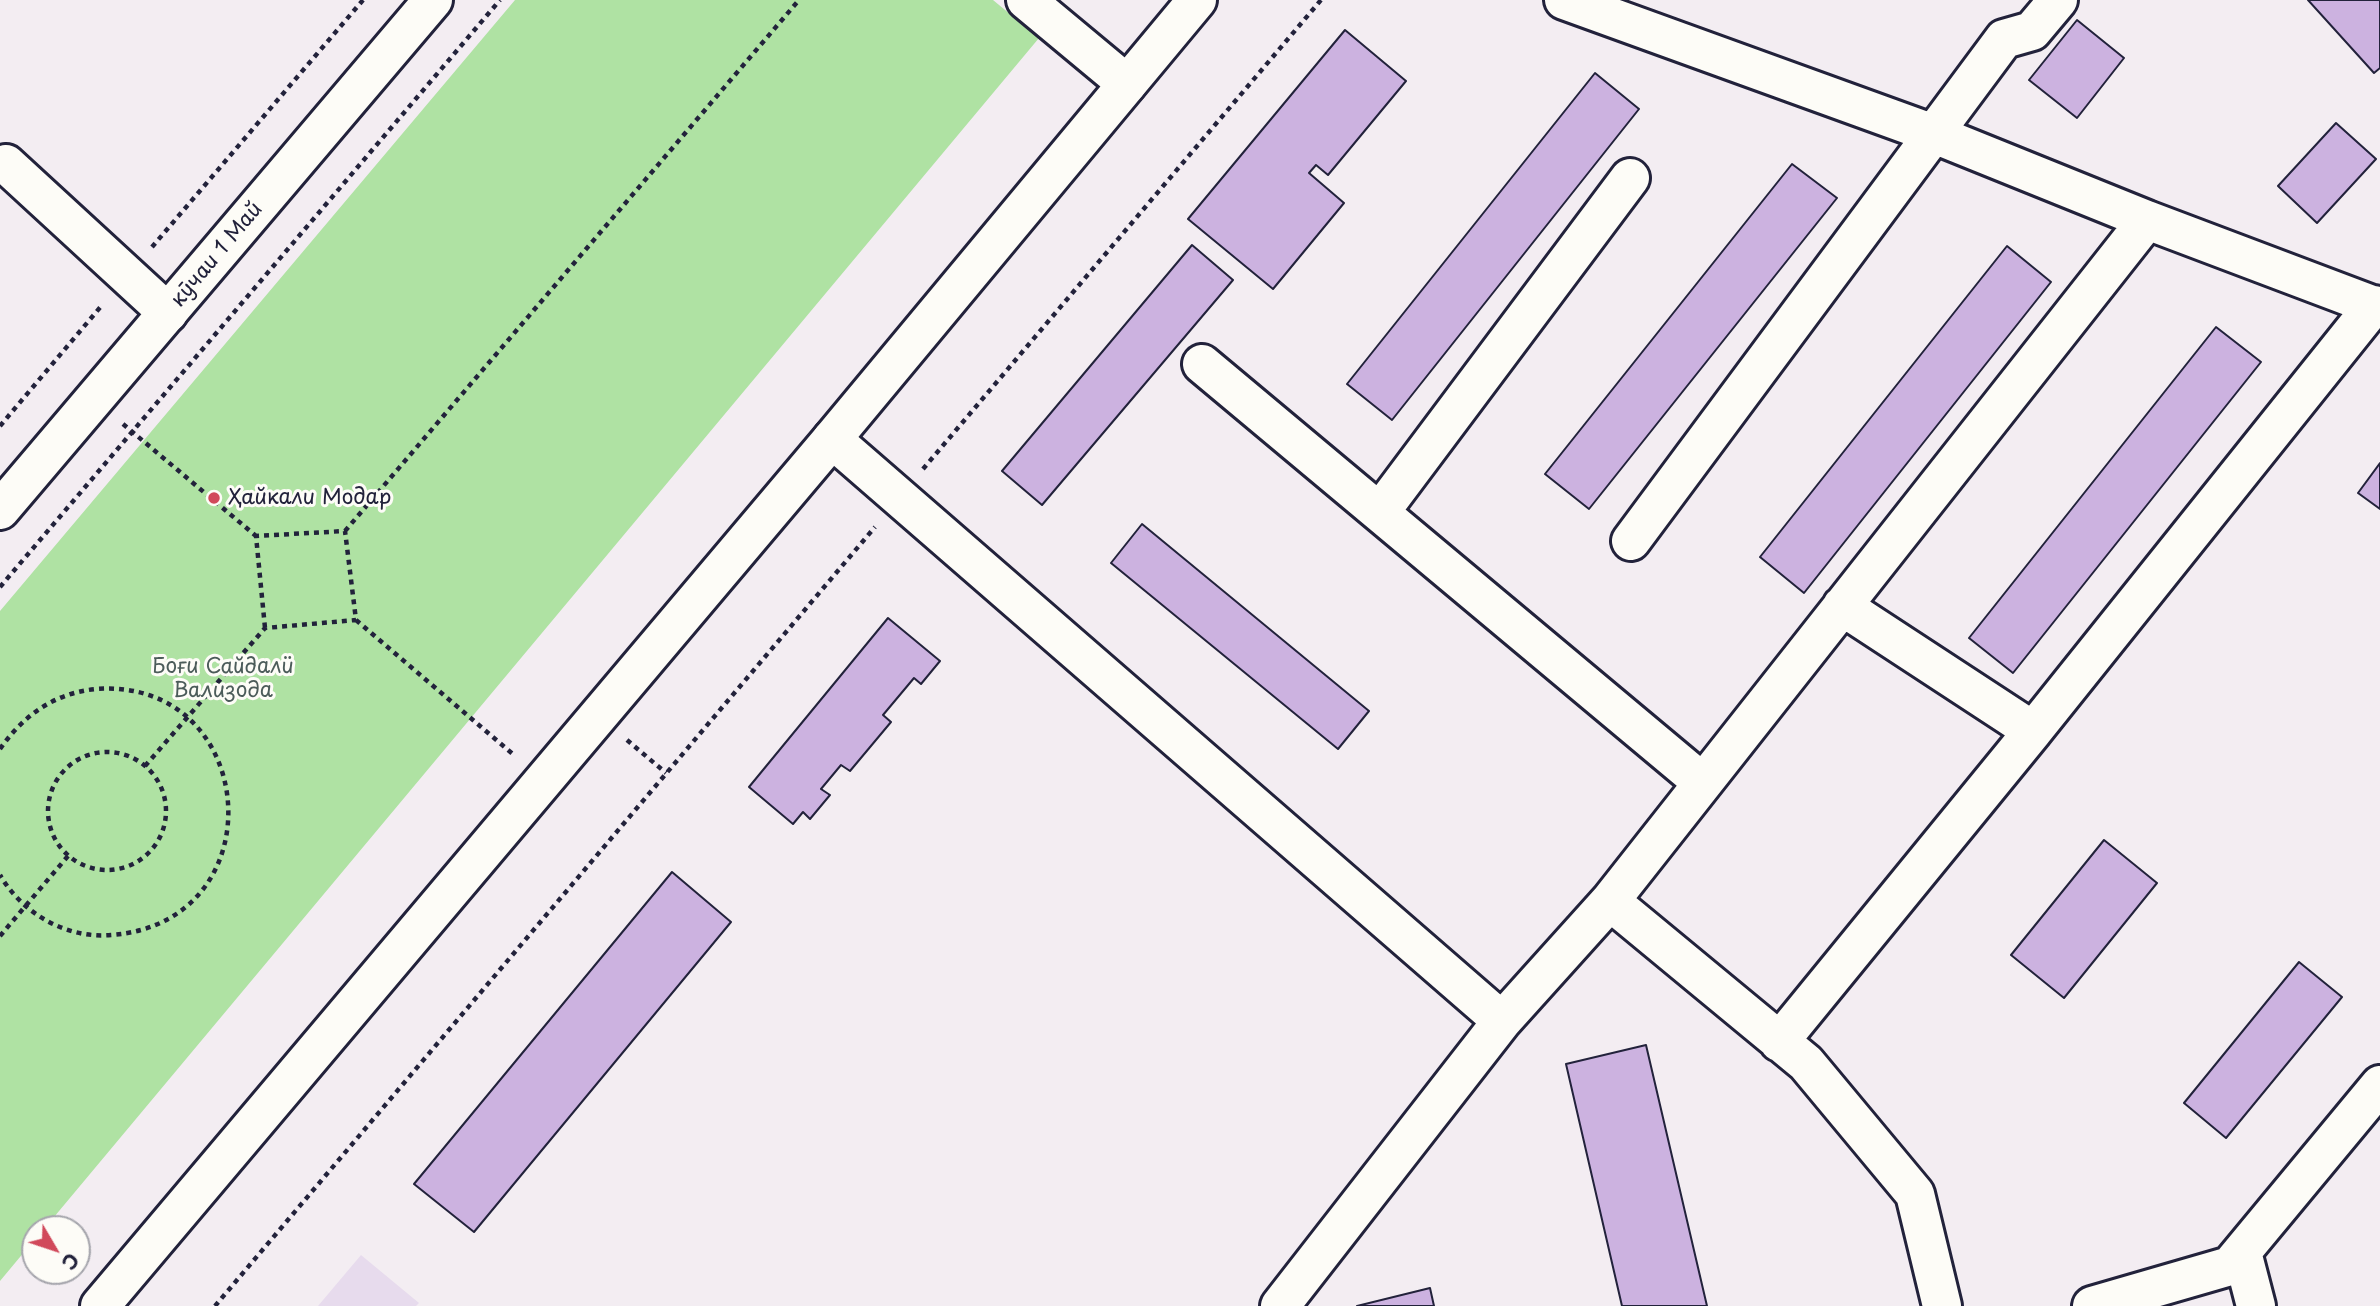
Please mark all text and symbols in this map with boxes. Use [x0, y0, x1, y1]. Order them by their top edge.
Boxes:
street label: кӯчаи 1 Май [166, 197, 268, 313]
place label: Ҳайкали Модар [228, 485, 391, 511]
marker: Ҳайкали Модар [206, 490, 222, 506]
park label: Боғи Сайдалӣ Вализода [152, 654, 294, 704]
north arrow [21, 1215, 91, 1285]
text: С [55, 1248, 86, 1276]

